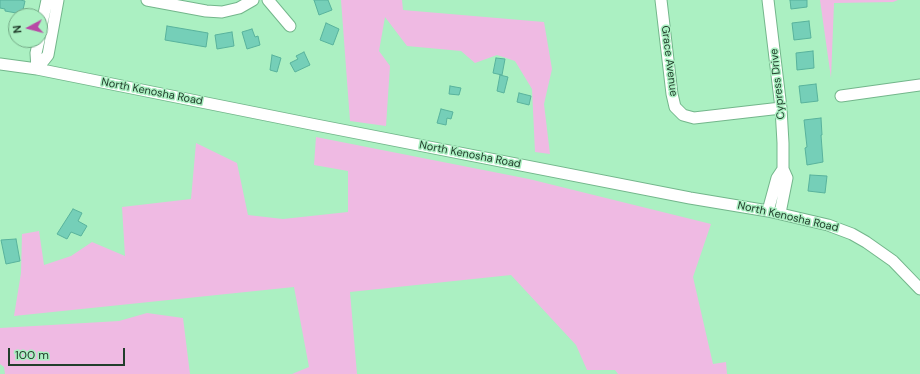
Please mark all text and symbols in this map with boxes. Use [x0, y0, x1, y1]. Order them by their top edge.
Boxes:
north arrow [8, 8, 48, 48]
text: N [10, 25, 25, 34]
street label: Grace Avenue [658, 25, 680, 97]
street label: Cypress Drive [768, 48, 788, 120]
street label: North Kenosha Road [100, 76, 204, 108]
street label: North Kenosha Road [418, 139, 522, 171]
street label: North Kenosha Road [736, 199, 840, 235]
scale bar [10, 340, 127, 366]
text: 100 m [15, 347, 49, 363]

